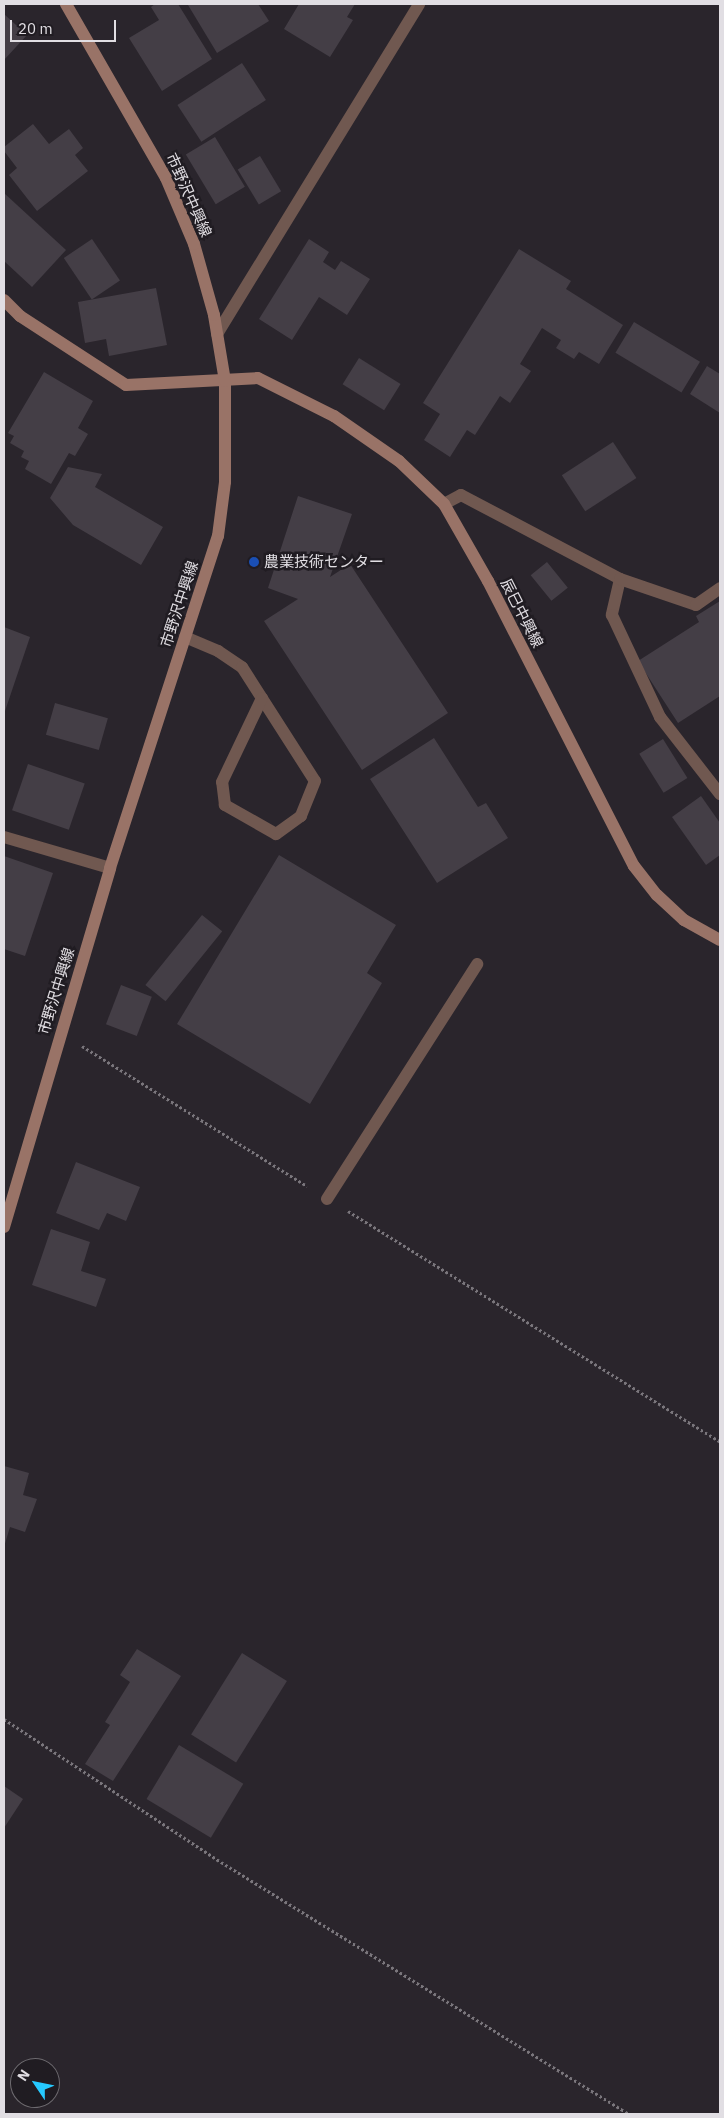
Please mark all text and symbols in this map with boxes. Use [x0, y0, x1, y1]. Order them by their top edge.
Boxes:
scale bar [12, 10, 119, 42]
text: 20 m [18, 19, 53, 38]
street label: 市野沢中興線 [162, 150, 216, 240]
place label: 農業技術センター [264, 553, 384, 571]
marker: 農業技術センター [248, 556, 260, 568]
street label: 市野沢中興線 [157, 558, 201, 650]
street label: 辰巳中興線 [497, 576, 547, 650]
street label: 市野沢中興線 [34, 945, 78, 1037]
north arrow [10, 2058, 60, 2108]
text: N [13, 2066, 34, 2084]

